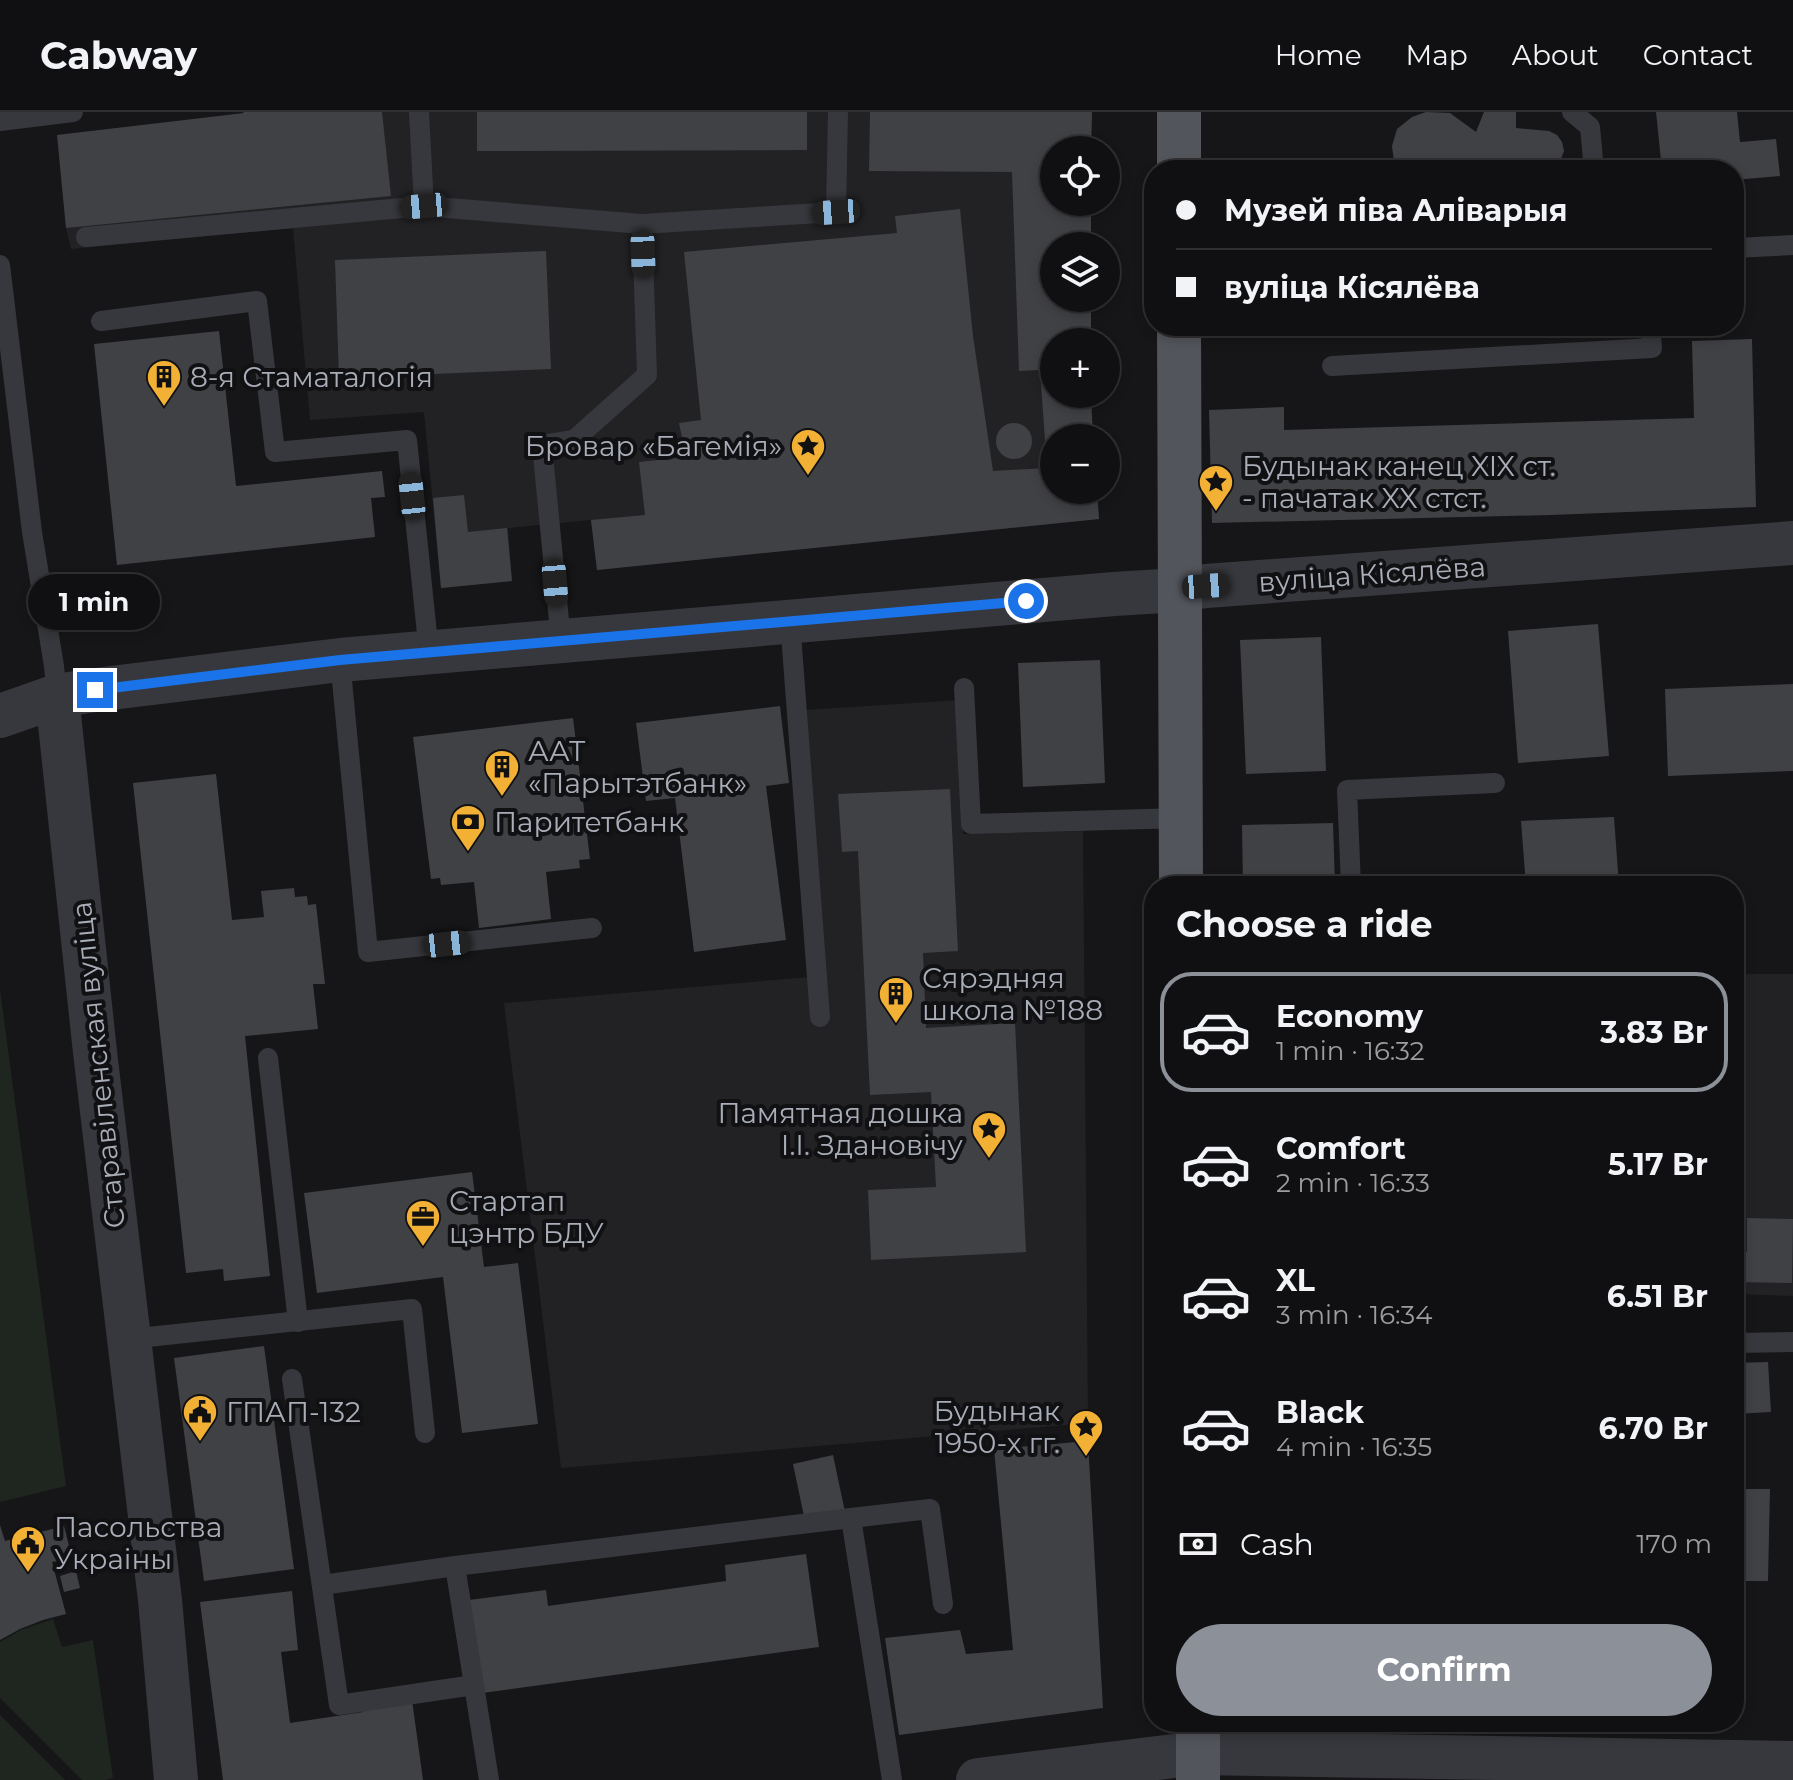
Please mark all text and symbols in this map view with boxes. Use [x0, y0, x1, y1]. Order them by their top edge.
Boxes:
text: Cabway [40, 32, 197, 79]
text: Home [1275, 38, 1362, 72]
text: Map [1406, 38, 1468, 72]
text: About [1512, 38, 1599, 72]
text: Contact [1643, 38, 1753, 72]
map controls [1040, 136, 1120, 504]
button: locate [1040, 136, 1120, 216]
car [399, 192, 449, 220]
text: Музей піва Аліварыя [1224, 192, 1568, 229]
car [811, 198, 861, 226]
car [630, 230, 656, 278]
button: layers [1040, 232, 1120, 312]
text: вуліца Кісялёва [1224, 269, 1480, 306]
button: + [1040, 328, 1120, 408]
building icon: 8-я Стаматалогія [145, 358, 183, 408]
place label: 8-я Стаматалогія [190, 360, 433, 394]
button: − [1040, 424, 1120, 504]
place icon: Бровар «Багемія» [789, 427, 827, 477]
place label: Бровар «Багемія» [525, 429, 782, 463]
place label: Будынак канец XIX ст. - пачатак XX стст. [1242, 449, 1556, 515]
place icon: Будынак канец XIX ст. - пачатак XX стст. [1197, 463, 1235, 513]
car [398, 471, 426, 521]
street label: вуліца Кісялёва [1257, 549, 1487, 599]
car [541, 558, 569, 608]
car [1181, 572, 1231, 600]
callout: 1 min [29, 574, 161, 630]
route start [1008, 583, 1044, 619]
text: 1 min [59, 586, 129, 618]
route end [77, 672, 113, 708]
place label: ААТ «Парытэтбанк» [528, 734, 747, 800]
building icon: ААТ «Парытэтбанк» [483, 748, 521, 798]
bank icon: Паритетбанк [449, 803, 487, 853]
place label: Паритетбанк [494, 805, 684, 839]
street label: Старавіленская вуліца [64, 900, 132, 1230]
text: Choose a ride [1176, 902, 1433, 946]
car [422, 930, 472, 958]
place label: Сярэдняя школа №188 [922, 961, 1103, 1027]
building icon: Сярэдняя школа №188 [877, 975, 915, 1025]
icon: car [1180, 996, 1252, 1068]
text: Economy [1276, 998, 1423, 1035]
text: 3.83 Br [1600, 1014, 1708, 1051]
text: 1 min · 16:32 [1276, 1035, 1425, 1067]
place label: Памятная дошка І.І. Здановічу [717, 1096, 963, 1162]
place icon: Памятная дошка І.І. Здановічу [970, 1110, 1008, 1160]
icon: car [1180, 1128, 1252, 1200]
text: Comfort [1276, 1130, 1406, 1167]
text: 5.17 Br [1608, 1146, 1708, 1183]
text: 2 min · 16:33 [1276, 1167, 1430, 1199]
place label: Стартап цэнтр БДУ [449, 1184, 604, 1250]
office icon: Стартап цэнтр БДУ [404, 1198, 442, 1248]
icon: car [1180, 1260, 1252, 1332]
text: XL [1276, 1262, 1315, 1299]
text: 6.51 Br [1607, 1278, 1708, 1315]
text: 3 min · 16:34 [1276, 1299, 1432, 1331]
icon: car [1180, 1392, 1252, 1464]
public building icon: ГПАП-132 [181, 1393, 219, 1443]
place label: Будынак 1950-х гг. [933, 1394, 1060, 1460]
text: Black [1276, 1394, 1364, 1431]
place label: ГПАП-132 [226, 1395, 361, 1429]
place icon: Будынак 1950-х гг. [1067, 1408, 1105, 1458]
text: 6.70 Br [1598, 1410, 1708, 1447]
text: 4 min · 16:35 [1276, 1431, 1432, 1463]
place label: Пасольства Украіны [54, 1510, 222, 1576]
icon: cash [1176, 1522, 1220, 1566]
public building icon: Пасольства Украіны [9, 1524, 47, 1574]
text: Cash [1240, 1526, 1314, 1563]
text: 170 m [1636, 1528, 1712, 1560]
button: Confirm [1176, 1624, 1712, 1716]

